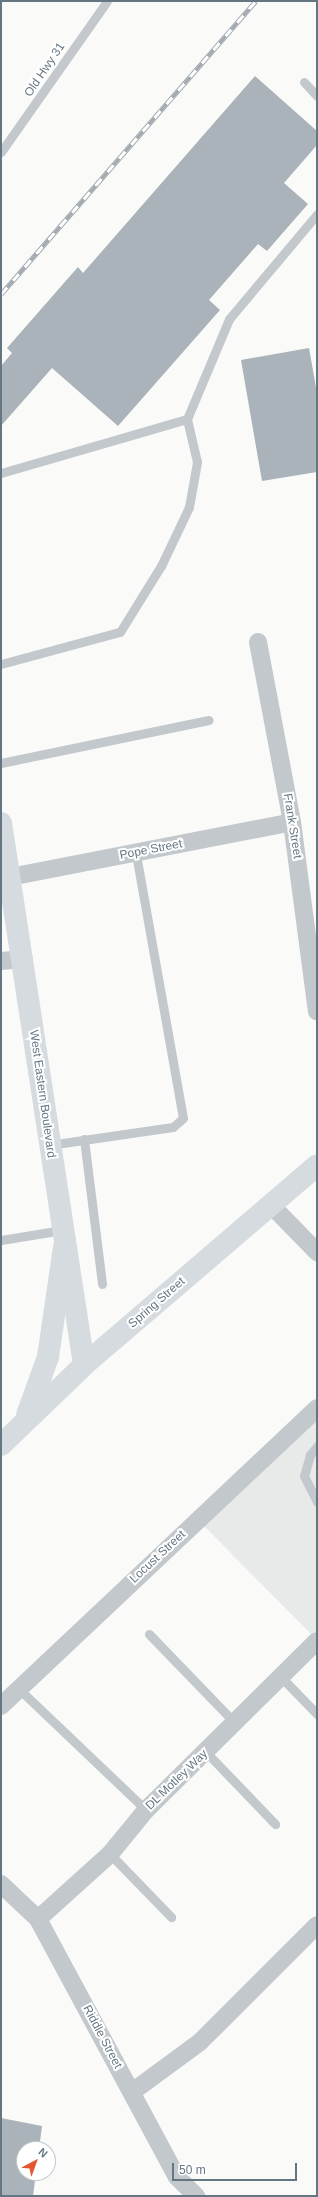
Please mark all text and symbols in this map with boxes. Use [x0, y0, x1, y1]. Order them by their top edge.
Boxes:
street label: Old Hwy 31 [22, 40, 68, 100]
street label: Frank Street [280, 792, 304, 860]
street label: Pope Street [119, 837, 183, 863]
street label: West Eastern Boulevard [26, 1029, 58, 1159]
street label: Spring Street [126, 1275, 188, 1331]
street label: Locust Street [127, 1528, 189, 1586]
street label: DL Motley Way [143, 1747, 211, 1813]
street label: Riddle Street [79, 2003, 125, 2071]
north arrow [16, 2141, 56, 2181]
text: N [36, 2146, 50, 2160]
scale bar [174, 2155, 299, 2181]
text: 50 m [179, 2163, 206, 2177]

